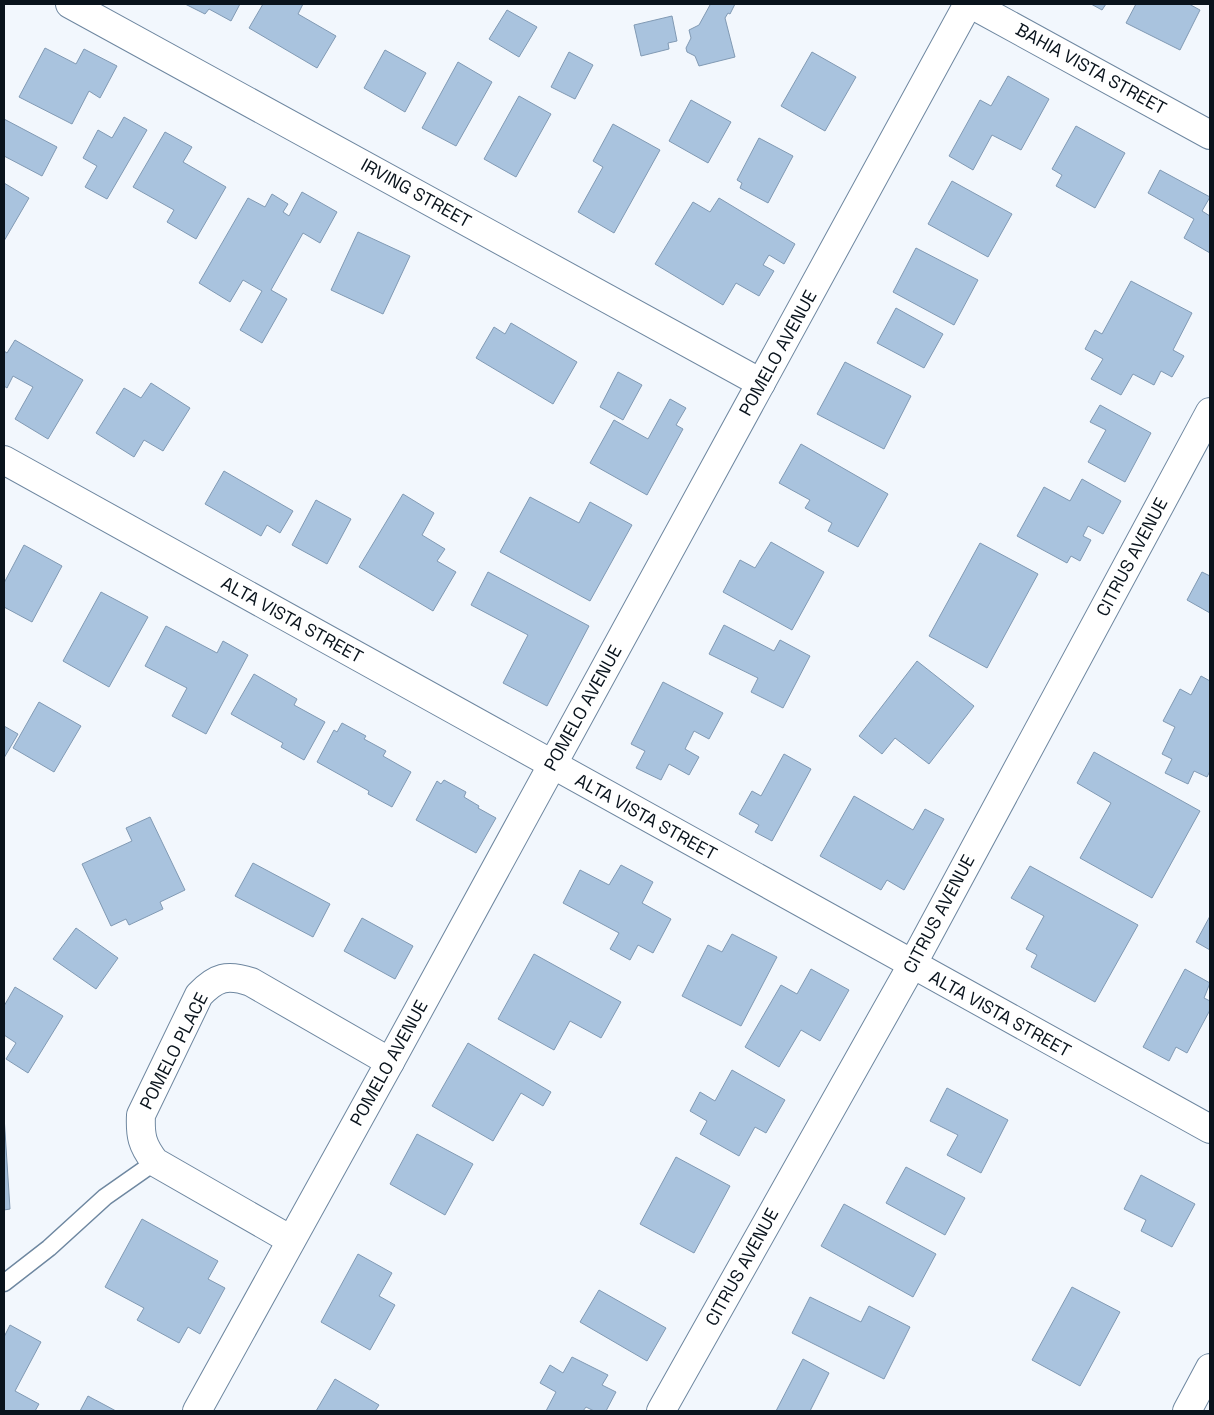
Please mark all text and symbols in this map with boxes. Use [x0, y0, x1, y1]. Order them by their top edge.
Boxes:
street label: BAHIA VISTA STREET [1012, 18, 1171, 120]
street label: IRVING STREET [357, 153, 476, 233]
street label: POMELO AVENUE [734, 286, 822, 420]
street label: CITRUS AVENUE [1091, 494, 1172, 620]
street label: ALTA VISTA STREET [217, 571, 368, 668]
street label: POMELO AVENUE [539, 641, 627, 775]
street label: ALTA VISTA STREET [571, 768, 722, 865]
street label: CITRUS AVENUE [898, 851, 979, 977]
street label: ALTA VISTA STREET [925, 965, 1076, 1062]
street label: POMELO PLACE [134, 988, 213, 1113]
street label: POMELO AVENUE [345, 996, 433, 1130]
street label: CITRUS AVENUE [700, 1204, 783, 1330]

